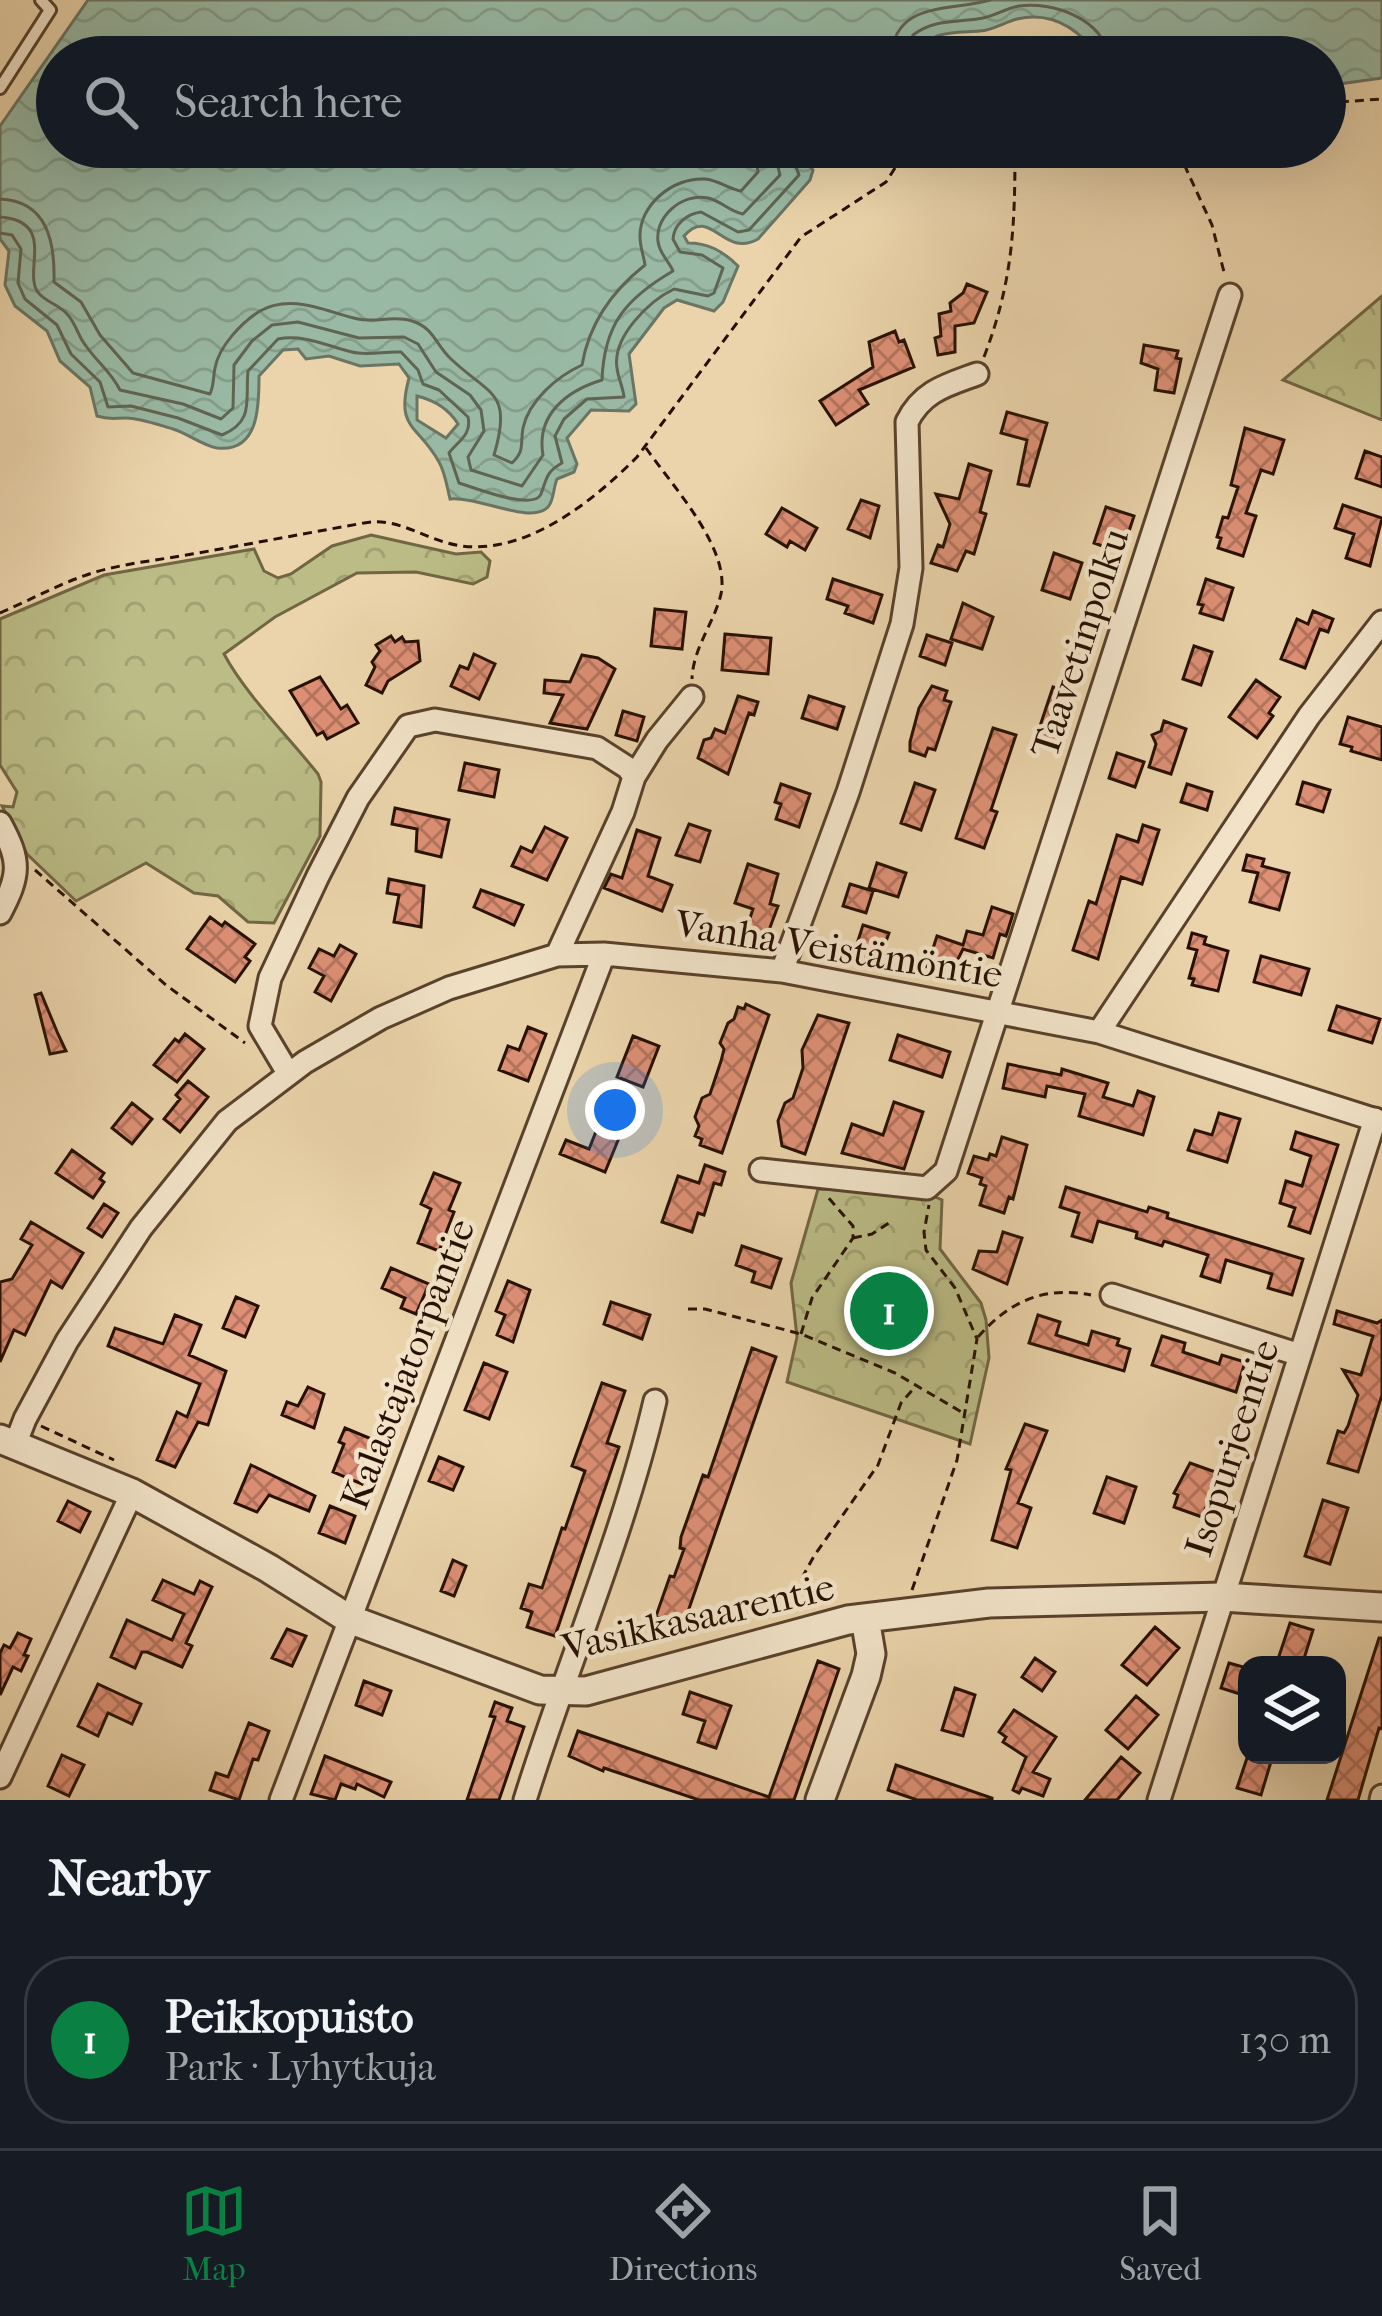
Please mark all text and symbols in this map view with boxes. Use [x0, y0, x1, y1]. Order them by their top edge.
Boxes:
search box [36, 36, 1346, 168]
icon: search [78, 69, 144, 135]
text: Search here [174, 76, 402, 129]
street label: Taavetinpolku [1021, 523, 1139, 763]
street label: Vanha Veistämöntie [671, 900, 1006, 998]
your location [585, 1080, 645, 1140]
street label: Kalastajatorpantie [332, 1212, 484, 1516]
pin: 1 [850, 1266, 928, 1356]
street label: Isopurjeentie [1175, 1334, 1289, 1562]
street label: Vasikkasaarentie [556, 1563, 839, 1671]
map controls [1238, 1656, 1346, 1764]
button: layers [1238, 1656, 1346, 1764]
text: Nearby [48, 1848, 209, 1908]
text: Peikkopuisto [165, 1991, 414, 2044]
text: 1 [83, 2017, 97, 2063]
text: 130 m [1239, 2017, 1331, 2063]
text: Park · Lyhytkuja [165, 2044, 436, 2090]
tab: Map [181, 2178, 247, 2289]
tab: Directions [609, 2178, 757, 2289]
tab: Saved [1119, 2178, 1201, 2289]

